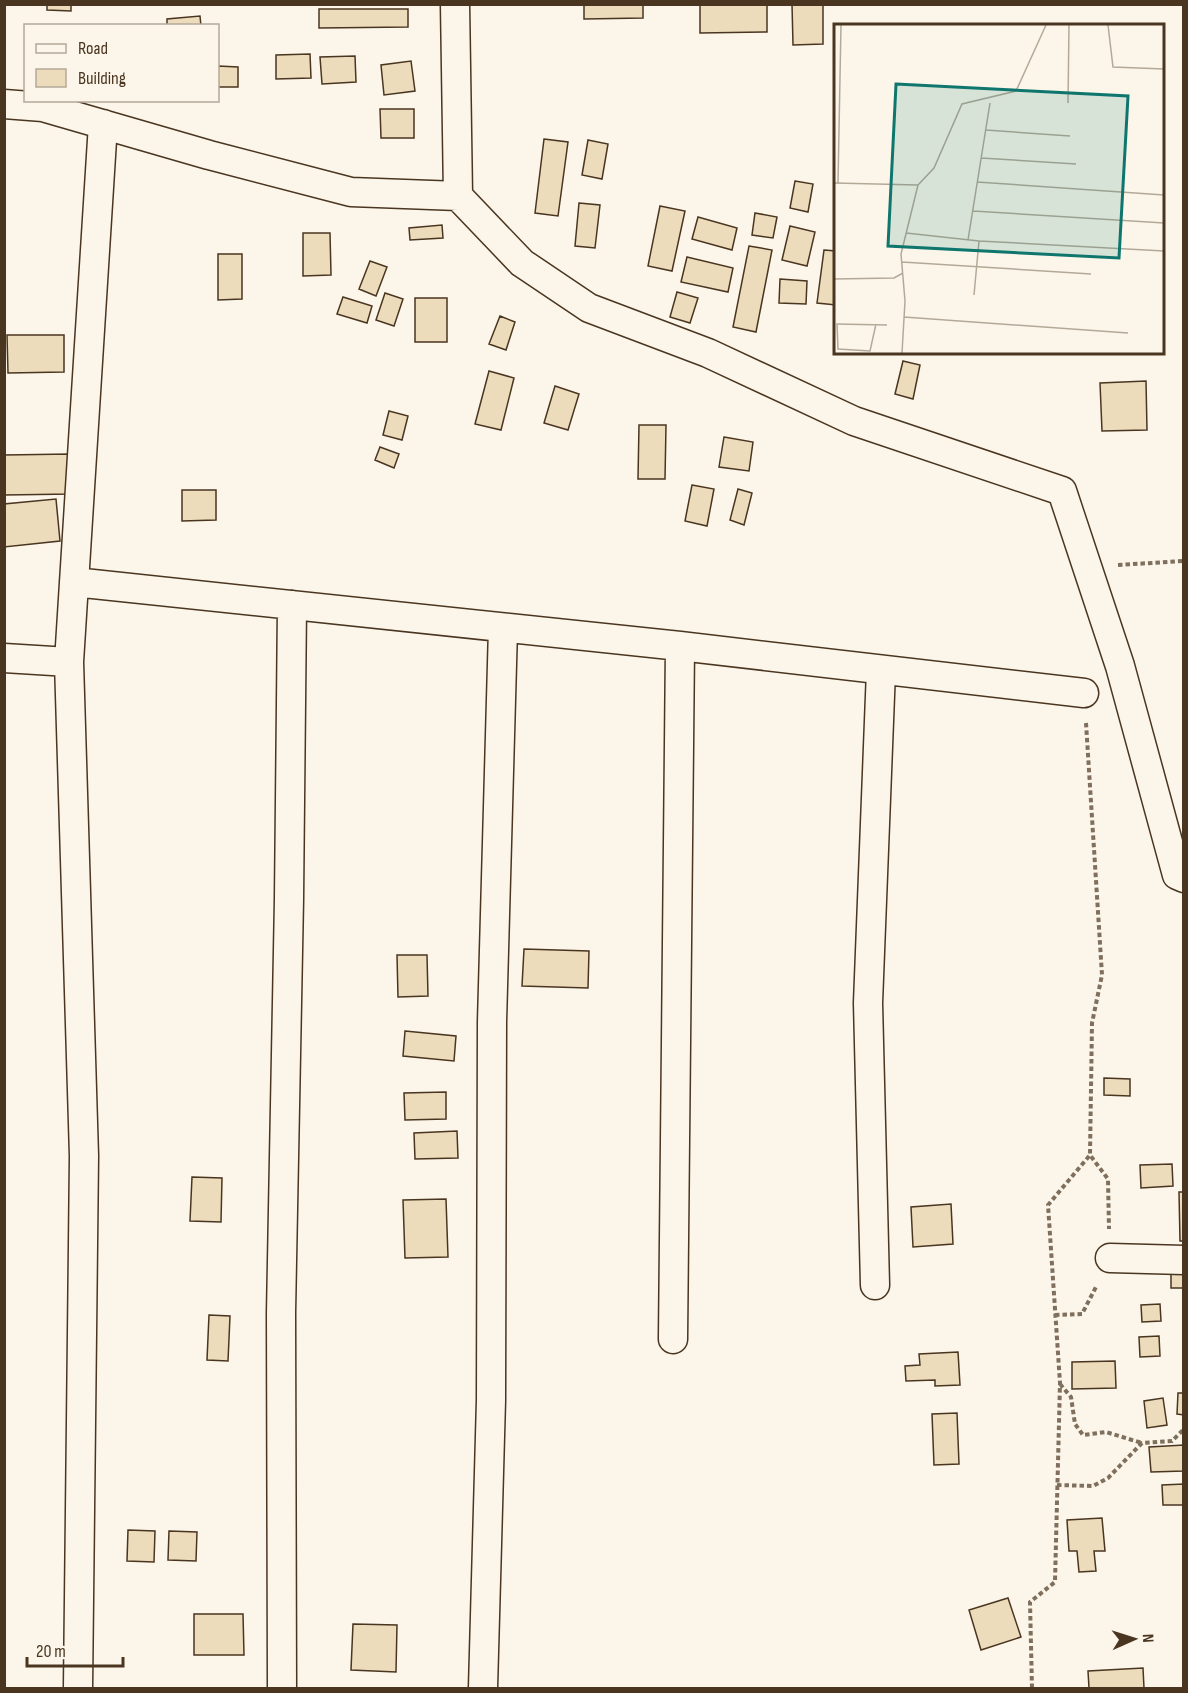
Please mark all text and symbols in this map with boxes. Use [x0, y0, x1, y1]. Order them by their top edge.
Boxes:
legend [24, 24, 219, 102]
inset map [834, 24, 1164, 354]
text: Road [78, 38, 108, 59]
text: Building [78, 68, 126, 89]
north arrow [1104, 1609, 1164, 1669]
scale bar [27, 1630, 123, 1668]
text: N [1138, 1634, 1157, 1643]
text: 20 m [36, 1641, 66, 1662]

